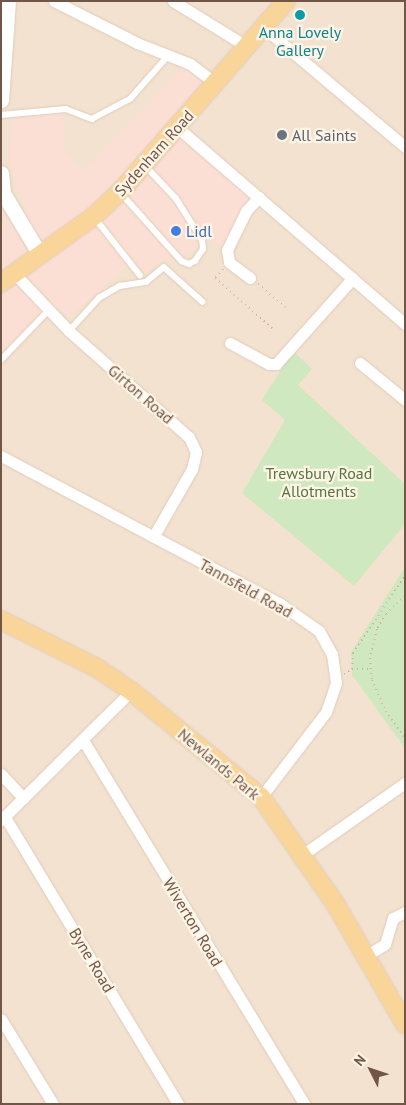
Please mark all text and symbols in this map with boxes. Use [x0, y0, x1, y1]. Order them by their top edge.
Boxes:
marker: Anna Lovely Gallery [294, 9, 306, 21]
place label: Anna Lovely Gallery [259, 22, 341, 60]
street label: Sydenham Road [110, 106, 198, 200]
place label: All Saints [292, 125, 357, 145]
marker: All Saints [276, 129, 288, 141]
place label: Lidl [186, 221, 212, 241]
marker: Lidl [170, 225, 182, 237]
street label: Girton Road [104, 360, 178, 428]
park label: Trewsbury Road Allotments [265, 463, 373, 501]
street label: Tannsfeld Road [196, 554, 296, 622]
street label: Newlands Park [174, 724, 264, 804]
street label: Wiverton Road [159, 874, 227, 970]
street label: Byne Road [65, 924, 119, 996]
north arrow [346, 1045, 396, 1095]
text: N [350, 1051, 369, 1070]

